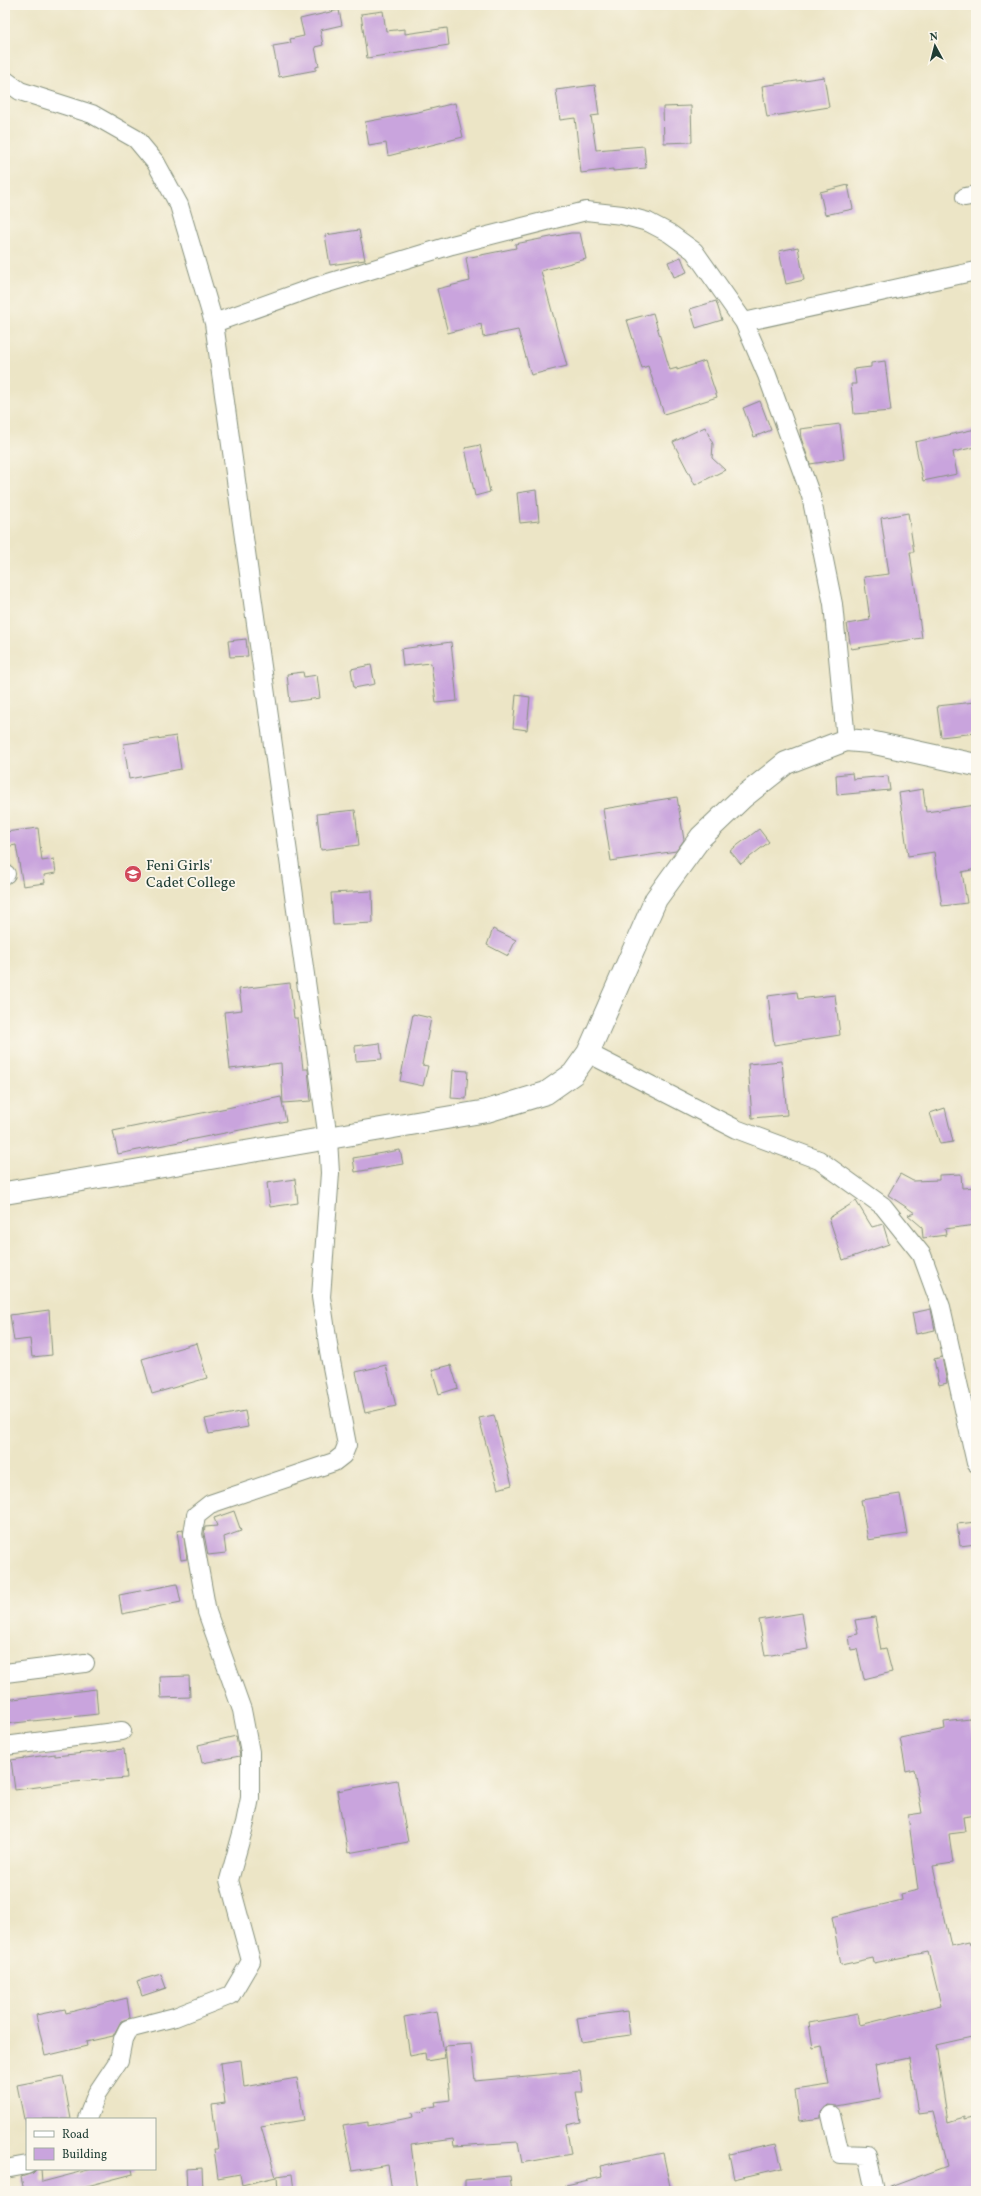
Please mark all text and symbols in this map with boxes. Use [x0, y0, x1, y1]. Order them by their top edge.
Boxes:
north arrow [915, 26, 955, 66]
text: N [929, 30, 939, 45]
place label: Feni Girls' Cadet College [146, 856, 236, 894]
school or university icon: Feni Girls' Cadet College [123, 864, 143, 884]
legend [26, 2118, 156, 2170]
text: Road [62, 2127, 89, 2143]
text: Building [62, 2147, 107, 2163]

